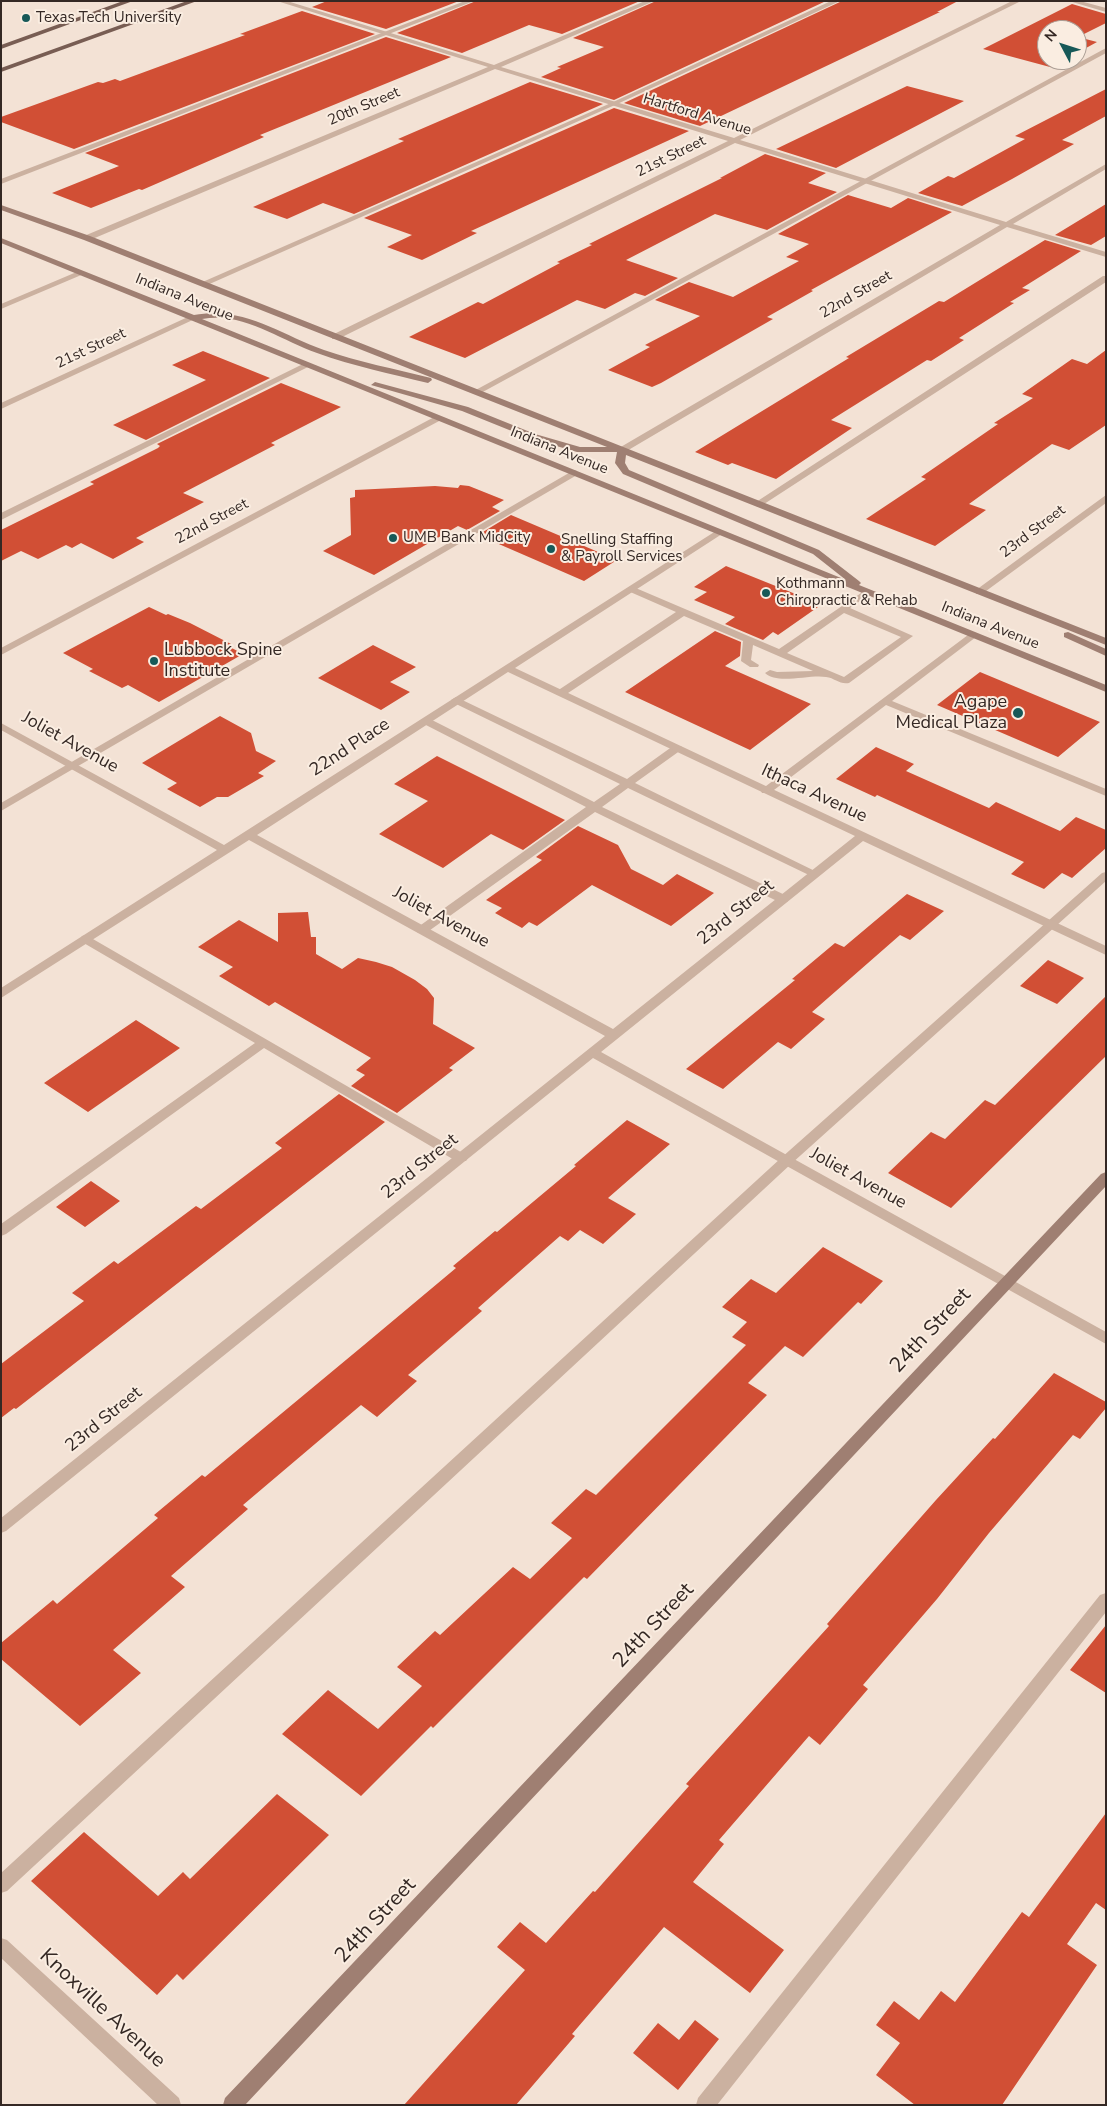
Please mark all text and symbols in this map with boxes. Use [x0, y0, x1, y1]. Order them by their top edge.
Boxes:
place label: Texas Tech University [36, 9, 181, 27]
marker: Texas Tech University [20, 12, 32, 24]
north arrow [1037, 20, 1087, 70]
text: N [1040, 26, 1062, 46]
street label: 20th Street [325, 84, 403, 130]
street label: Hartford Avenue [641, 90, 753, 140]
street label: 21st Street [633, 132, 709, 182]
street label: 22nd Street [817, 267, 895, 323]
street label: Indiana Avenue [132, 270, 236, 326]
street label: 21st Street [53, 325, 129, 373]
street label: Indiana Avenue [507, 423, 611, 479]
street label: 22nd Street [172, 495, 252, 549]
street label: 23rd Street [997, 502, 1069, 562]
place label: UMB Bank MidCity [403, 529, 530, 547]
place label: Snelling Staffing & Payroll Services [561, 531, 683, 566]
marker: UMB Bank MidCity [387, 532, 399, 544]
marker: Snelling Staffing & Payroll Services [545, 543, 557, 555]
place label: Kothmann Chiropractic & Rehab [776, 575, 917, 610]
marker: Kothmann Chiropractic & Rehab [760, 587, 772, 599]
street label: Indiana Avenue [938, 598, 1042, 654]
place label: Lubbock Spine Institute [164, 640, 282, 682]
marker: Lubbock Spine Institute [148, 655, 160, 667]
place label: Agape Medical Plaza [896, 692, 1007, 734]
marker: Agape Medical Plaza [1011, 706, 1025, 720]
street label: Joliet Avenue [18, 708, 122, 778]
street label: 22nd Place [306, 714, 394, 782]
street label: Ithaca Avenue [758, 760, 870, 828]
street label: 23rd Street [693, 876, 779, 950]
street label: Joliet Avenue [389, 883, 493, 953]
street label: 23rd Street [377, 1130, 463, 1204]
street label: Joliet Avenue [806, 1144, 910, 1214]
street label: 24th Street [885, 1283, 977, 1379]
street label: 23rd Street [61, 1383, 147, 1457]
street label: 24th Street [608, 1578, 700, 1674]
street label: 24th Street [330, 1873, 422, 1969]
street label: Knoxville Avenue [34, 1944, 170, 2074]

